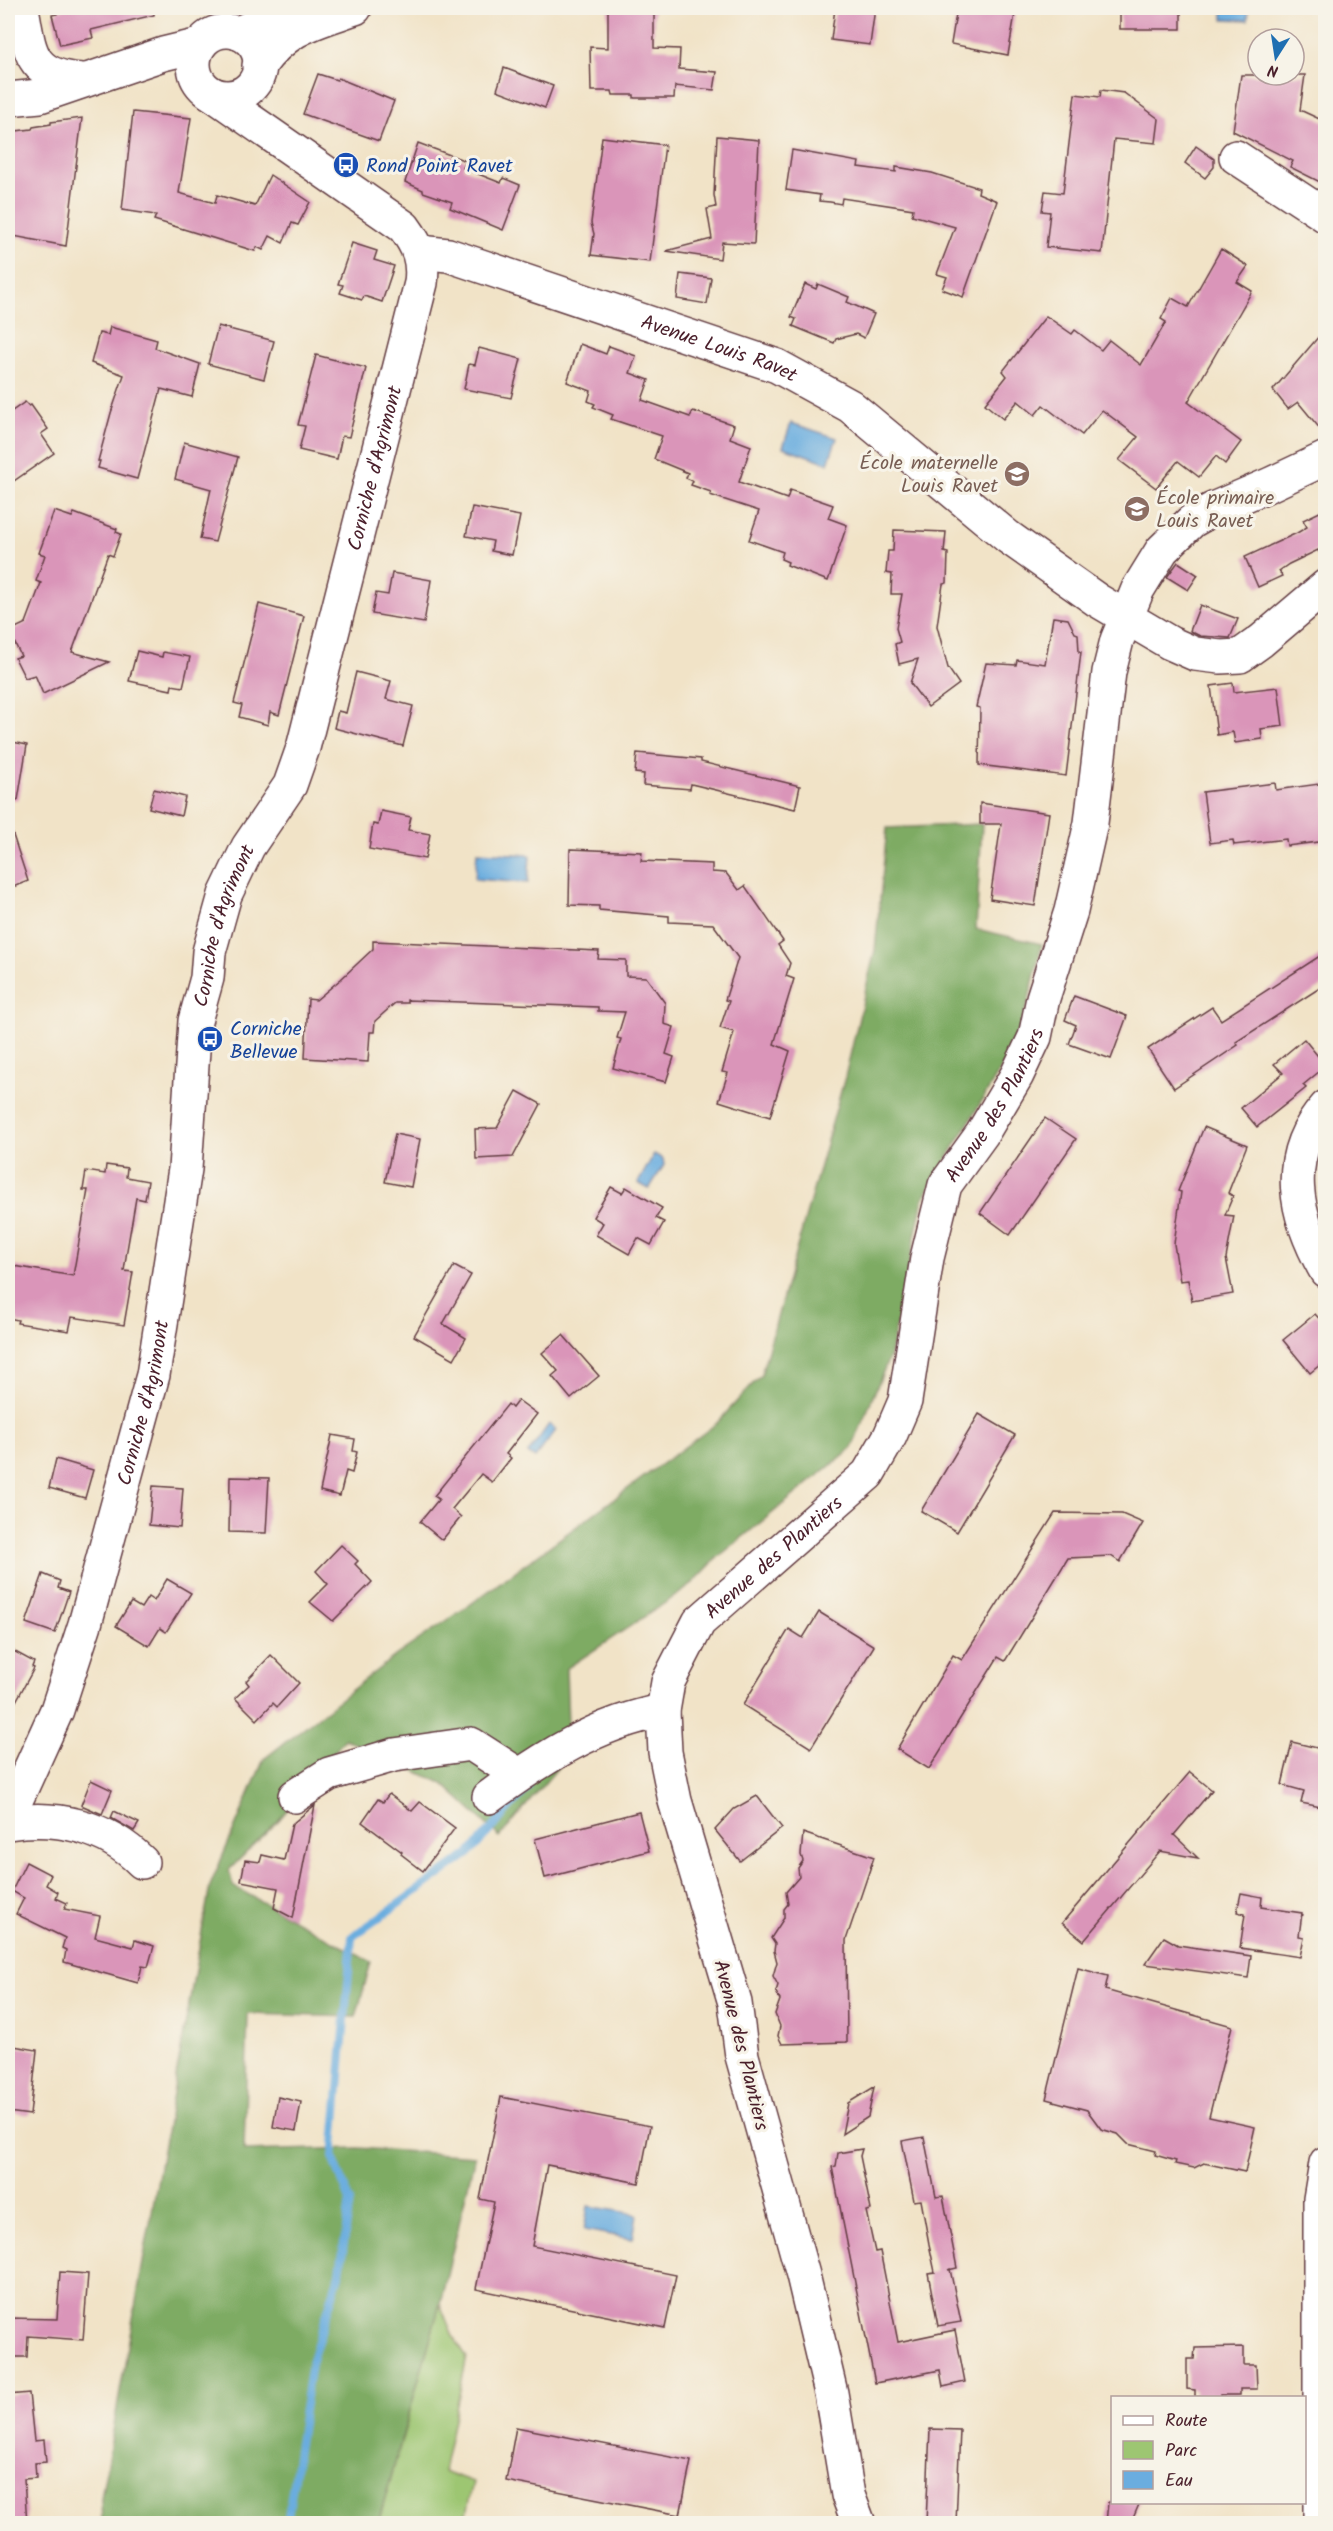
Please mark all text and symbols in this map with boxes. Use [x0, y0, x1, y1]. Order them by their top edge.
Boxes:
north arrow [1246, 27, 1306, 87]
text: N [1266, 57, 1281, 83]
bus stop icon: Rond Point Ravet [331, 150, 361, 180]
place label: Rond Point Ravet [366, 151, 513, 183]
street label: Avenue Louis Ravet [636, 307, 803, 392]
street label: Corniche d'Agrimont [340, 382, 412, 554]
place label: École maternelle Louis Ravet [859, 448, 998, 503]
school or university icon: École maternelle Louis Ravet [1002, 459, 1032, 489]
place label: École primaire Louis Ravet [1156, 483, 1274, 538]
school or university icon: École primaire Louis Ravet [1122, 494, 1152, 524]
street label: Corniche d'Agrimont [186, 839, 265, 1011]
place label: Corniche Bellevue [230, 1014, 302, 1069]
bus stop icon: Corniche Bellevue [195, 1024, 225, 1054]
street label: Avenue des Plantiers [938, 1026, 1054, 1190]
street label: Corniche d'Agrimont [110, 1318, 179, 1489]
street label: Avenue des Plantiers [698, 1488, 851, 1628]
street label: Avenue des Plantiers [703, 1957, 777, 2135]
legend [1111, 2396, 1306, 2504]
text: Route [1165, 2407, 1207, 2436]
text: Parc [1165, 2437, 1197, 2466]
text: Eau [1165, 2467, 1193, 2496]

